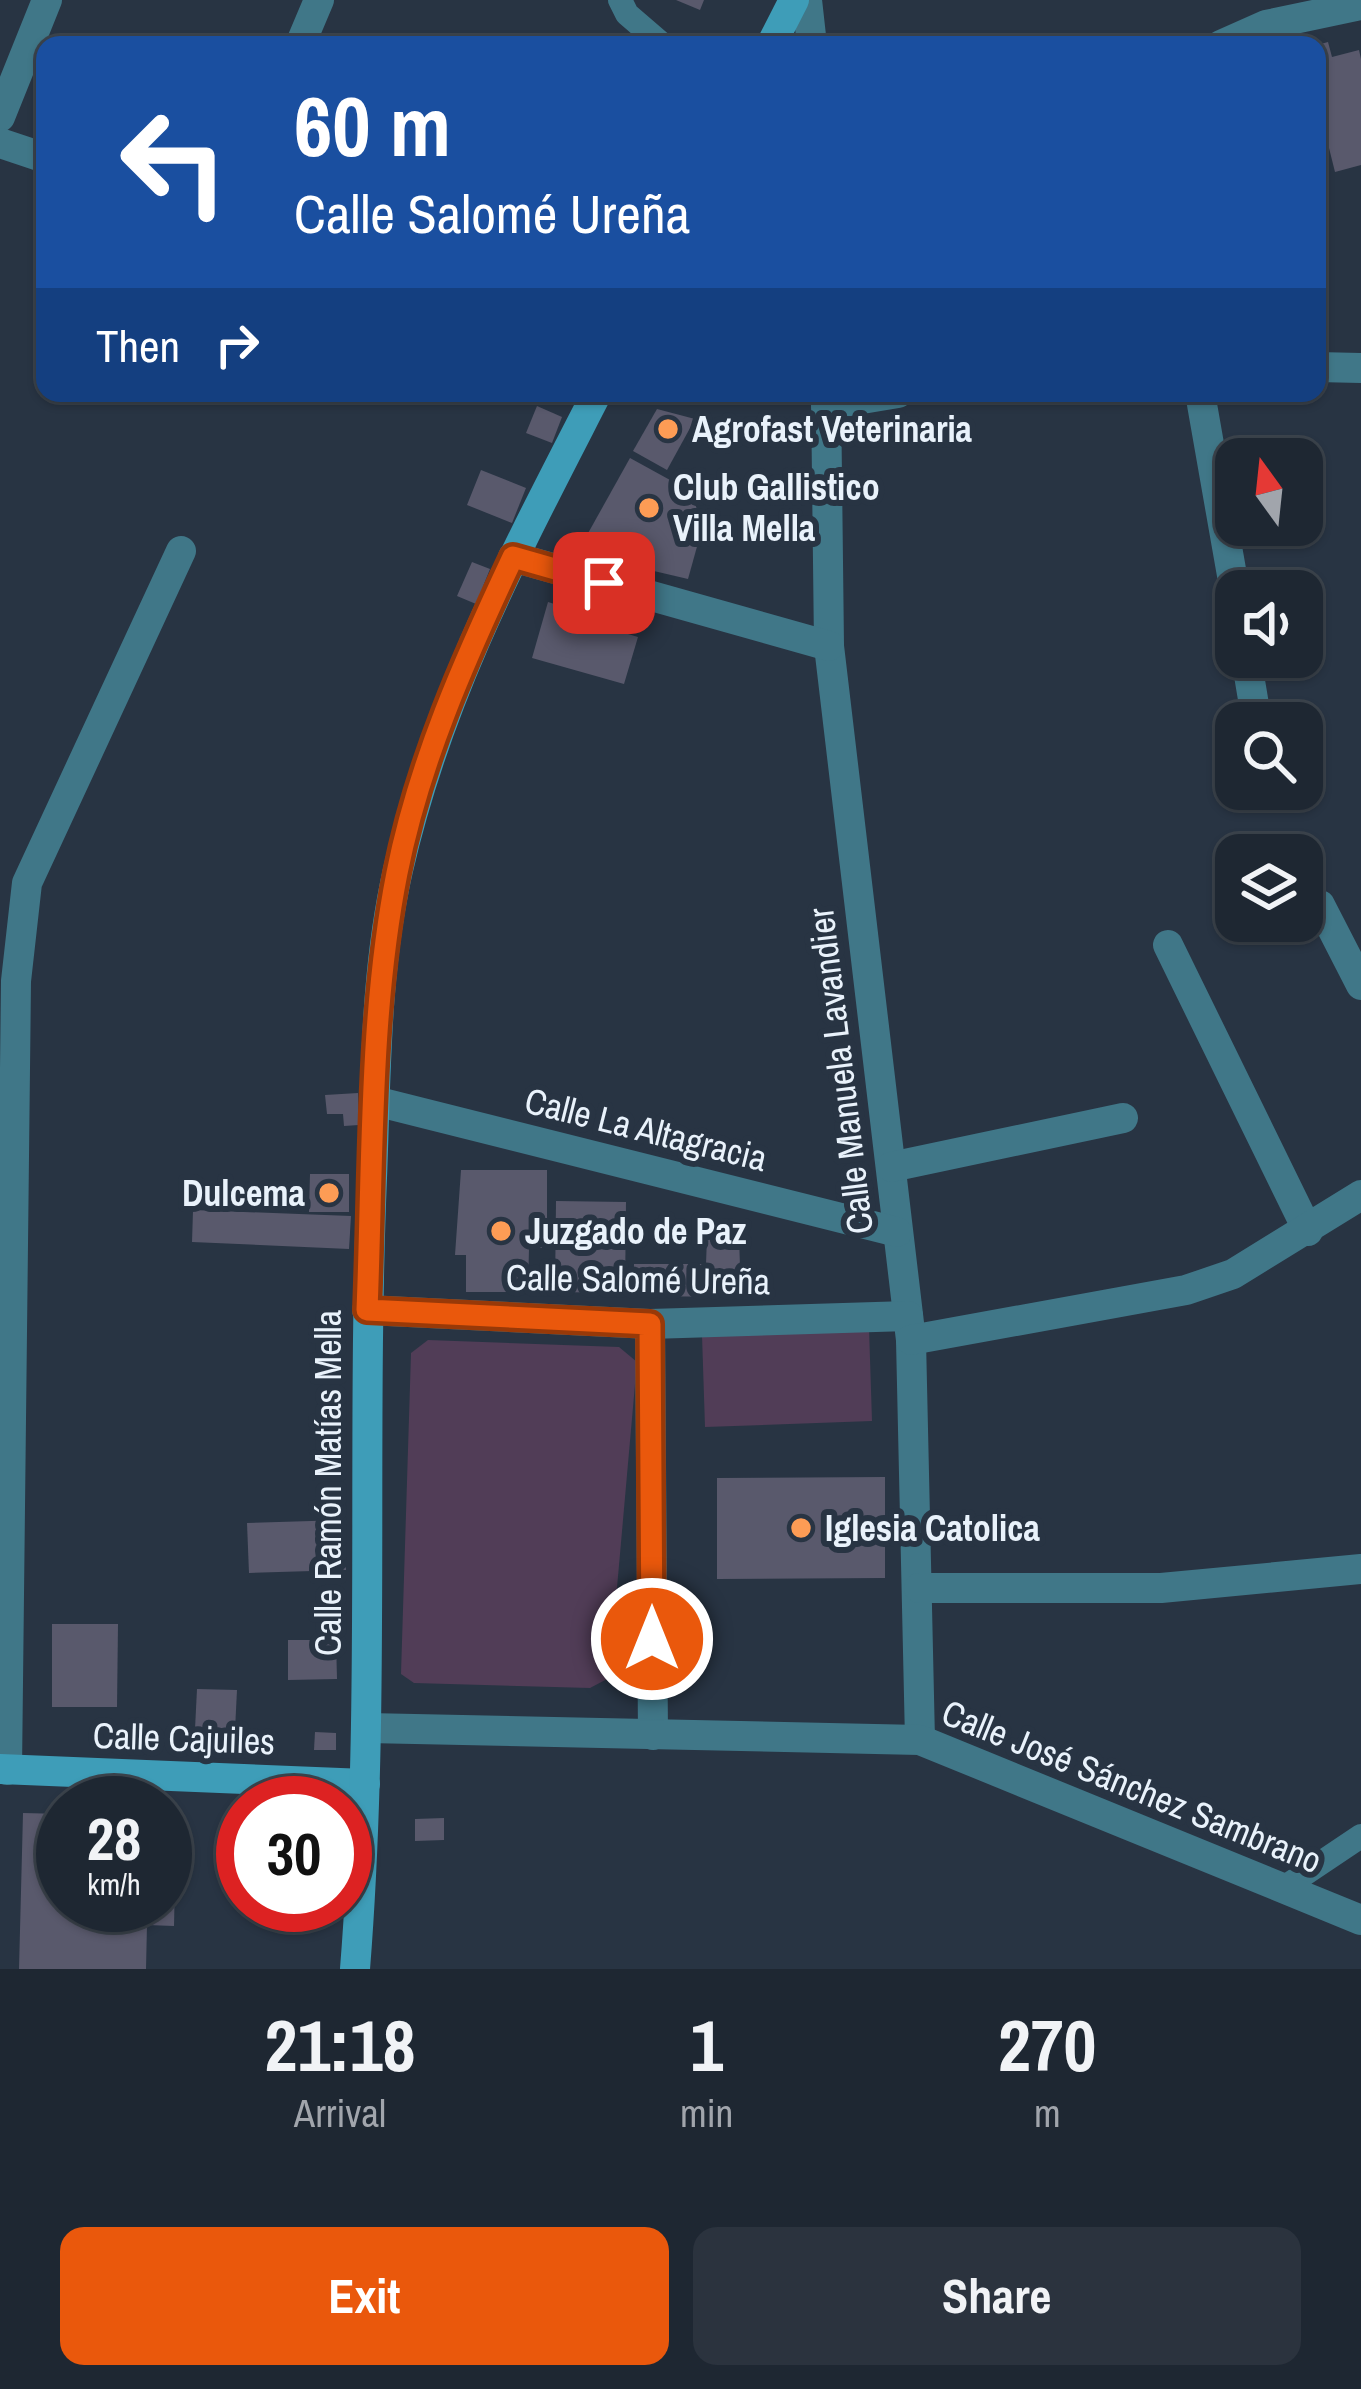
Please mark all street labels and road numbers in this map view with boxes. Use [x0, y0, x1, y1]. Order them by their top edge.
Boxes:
street label: Calle Manuela Lavandier [796, 905, 884, 1237]
street label: Calle La Altagracia [520, 1076, 772, 1182]
street label: Calle Salomé Ureña [506, 1253, 770, 1305]
street label: Calle Ramón Matías Mella [304, 1310, 352, 1656]
street label: Calle José Sánchez Sambrano [935, 1688, 1329, 1884]
street label: Calle Cajuiles [92, 1711, 276, 1765]

